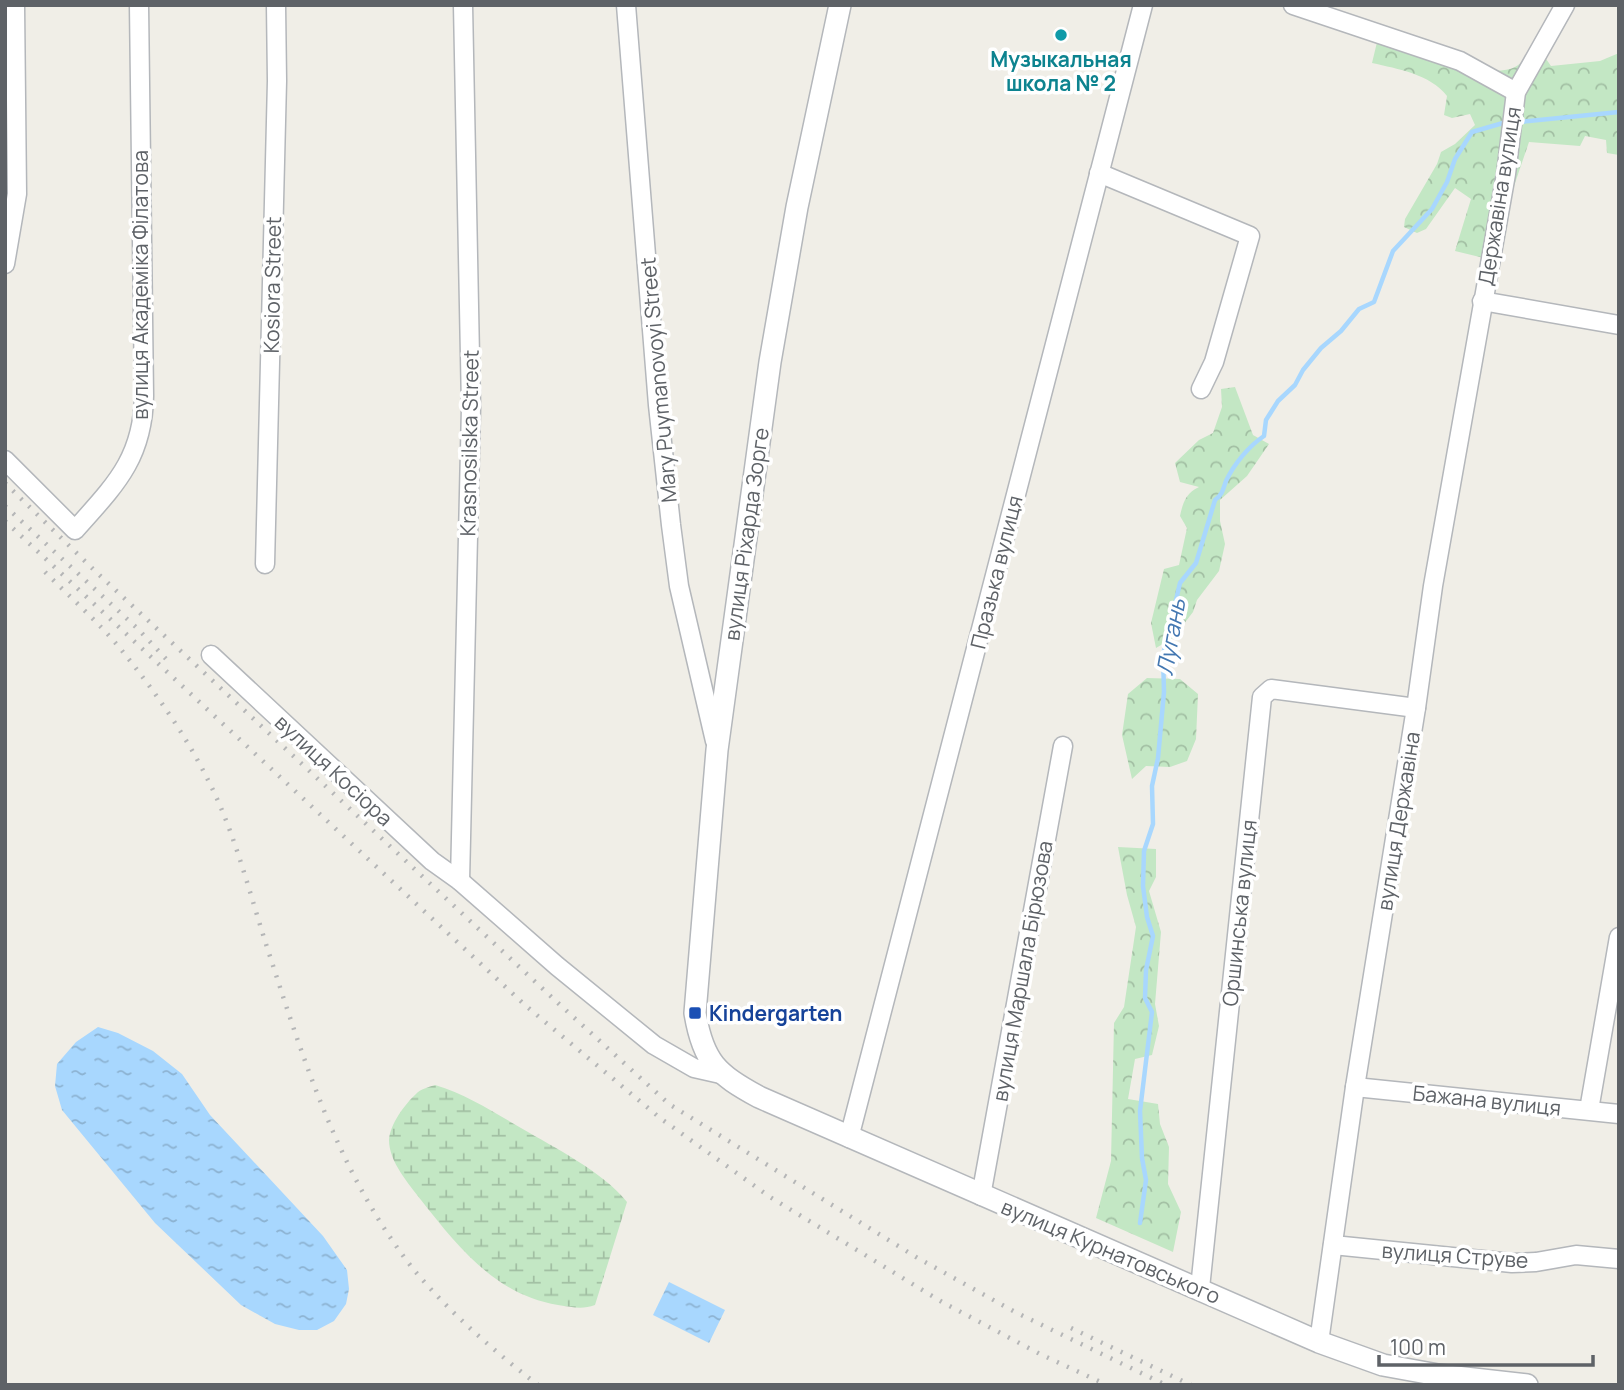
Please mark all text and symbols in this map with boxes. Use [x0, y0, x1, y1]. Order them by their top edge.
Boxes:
marker: Музыкальная школа № 2 [1053, 27, 1069, 43]
place label: Музыкальная школа № 2 [990, 45, 1132, 97]
street label: Державіна вулиця [1471, 105, 1527, 287]
street label: вулиця Академіка Філатова [126, 150, 154, 420]
street label: Kosiora Street [257, 216, 287, 354]
street label: Mary Puymanovoyi Street [633, 256, 683, 504]
street label: Krasnosilska Street [453, 349, 485, 537]
street label: вулиця Ріхарда Зорге [717, 426, 775, 642]
street label: Празька вулиця [963, 492, 1029, 652]
water label: Лугань [1148, 596, 1193, 678]
street label: вулиця Косіора [269, 708, 399, 832]
street label: вулиця Державіна [1370, 730, 1426, 912]
street label: Оршинська вулиця [1215, 818, 1263, 1008]
street label: вулиця Маршала Бірюзова [985, 838, 1059, 1104]
place label: Kindergarten [709, 999, 842, 1027]
marker: Kindergarten [687, 1005, 703, 1021]
street label: Бажана вулиця [1411, 1078, 1563, 1122]
street label: вулиця Курнатовського [997, 1192, 1225, 1310]
street label: вулиця Струве [1381, 1236, 1529, 1274]
scale bar [1379, 1324, 1592, 1368]
text: 100 m [1390, 1333, 1446, 1361]

